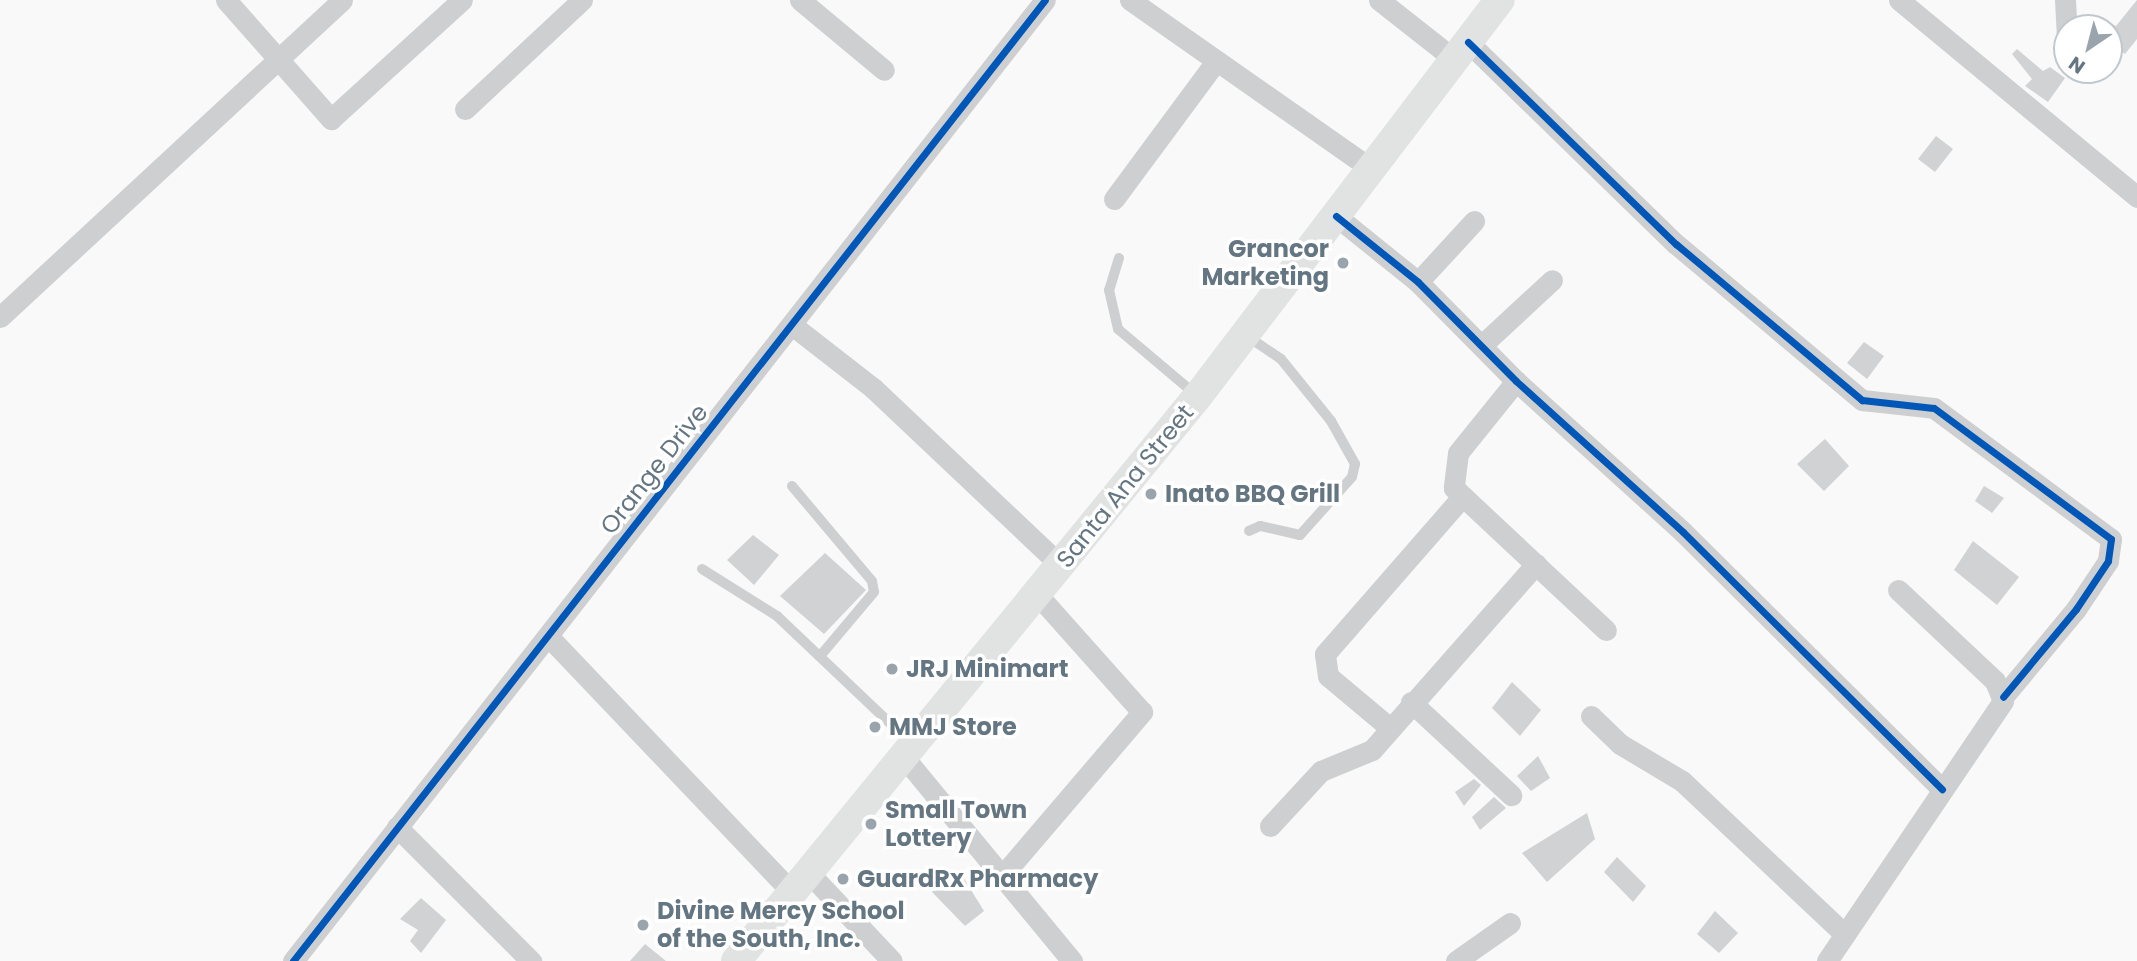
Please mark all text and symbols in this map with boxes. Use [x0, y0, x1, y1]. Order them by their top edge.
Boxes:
north arrow [2053, 14, 2123, 84]
text: N [2063, 50, 2090, 80]
place label: Grancor Marketing [1201, 235, 1329, 291]
marker: Grancor Marketing [1335, 255, 1351, 271]
street label: Orange Drive [594, 398, 714, 540]
street label: Santa Ana Street [1050, 399, 1200, 573]
place label: Inato BBQ Grill [1165, 480, 1340, 508]
marker: Inato BBQ Grill [1143, 486, 1159, 502]
place label: JRJ Minimart [906, 655, 1069, 683]
marker: JRJ Minimart [884, 661, 900, 677]
place label: MMJ Store [889, 713, 1017, 741]
marker: MMJ Store [867, 719, 883, 735]
place label: Small Town Lottery [885, 796, 1027, 852]
marker: Small Town Lottery [863, 816, 879, 832]
place label: GuardRx Pharmacy [857, 865, 1098, 893]
marker: GuardRx Pharmacy [835, 871, 851, 887]
place label: Divine Mercy School of the South, Inc. [657, 897, 905, 953]
marker: Divine Mercy School of the South, Inc. [635, 917, 651, 933]

